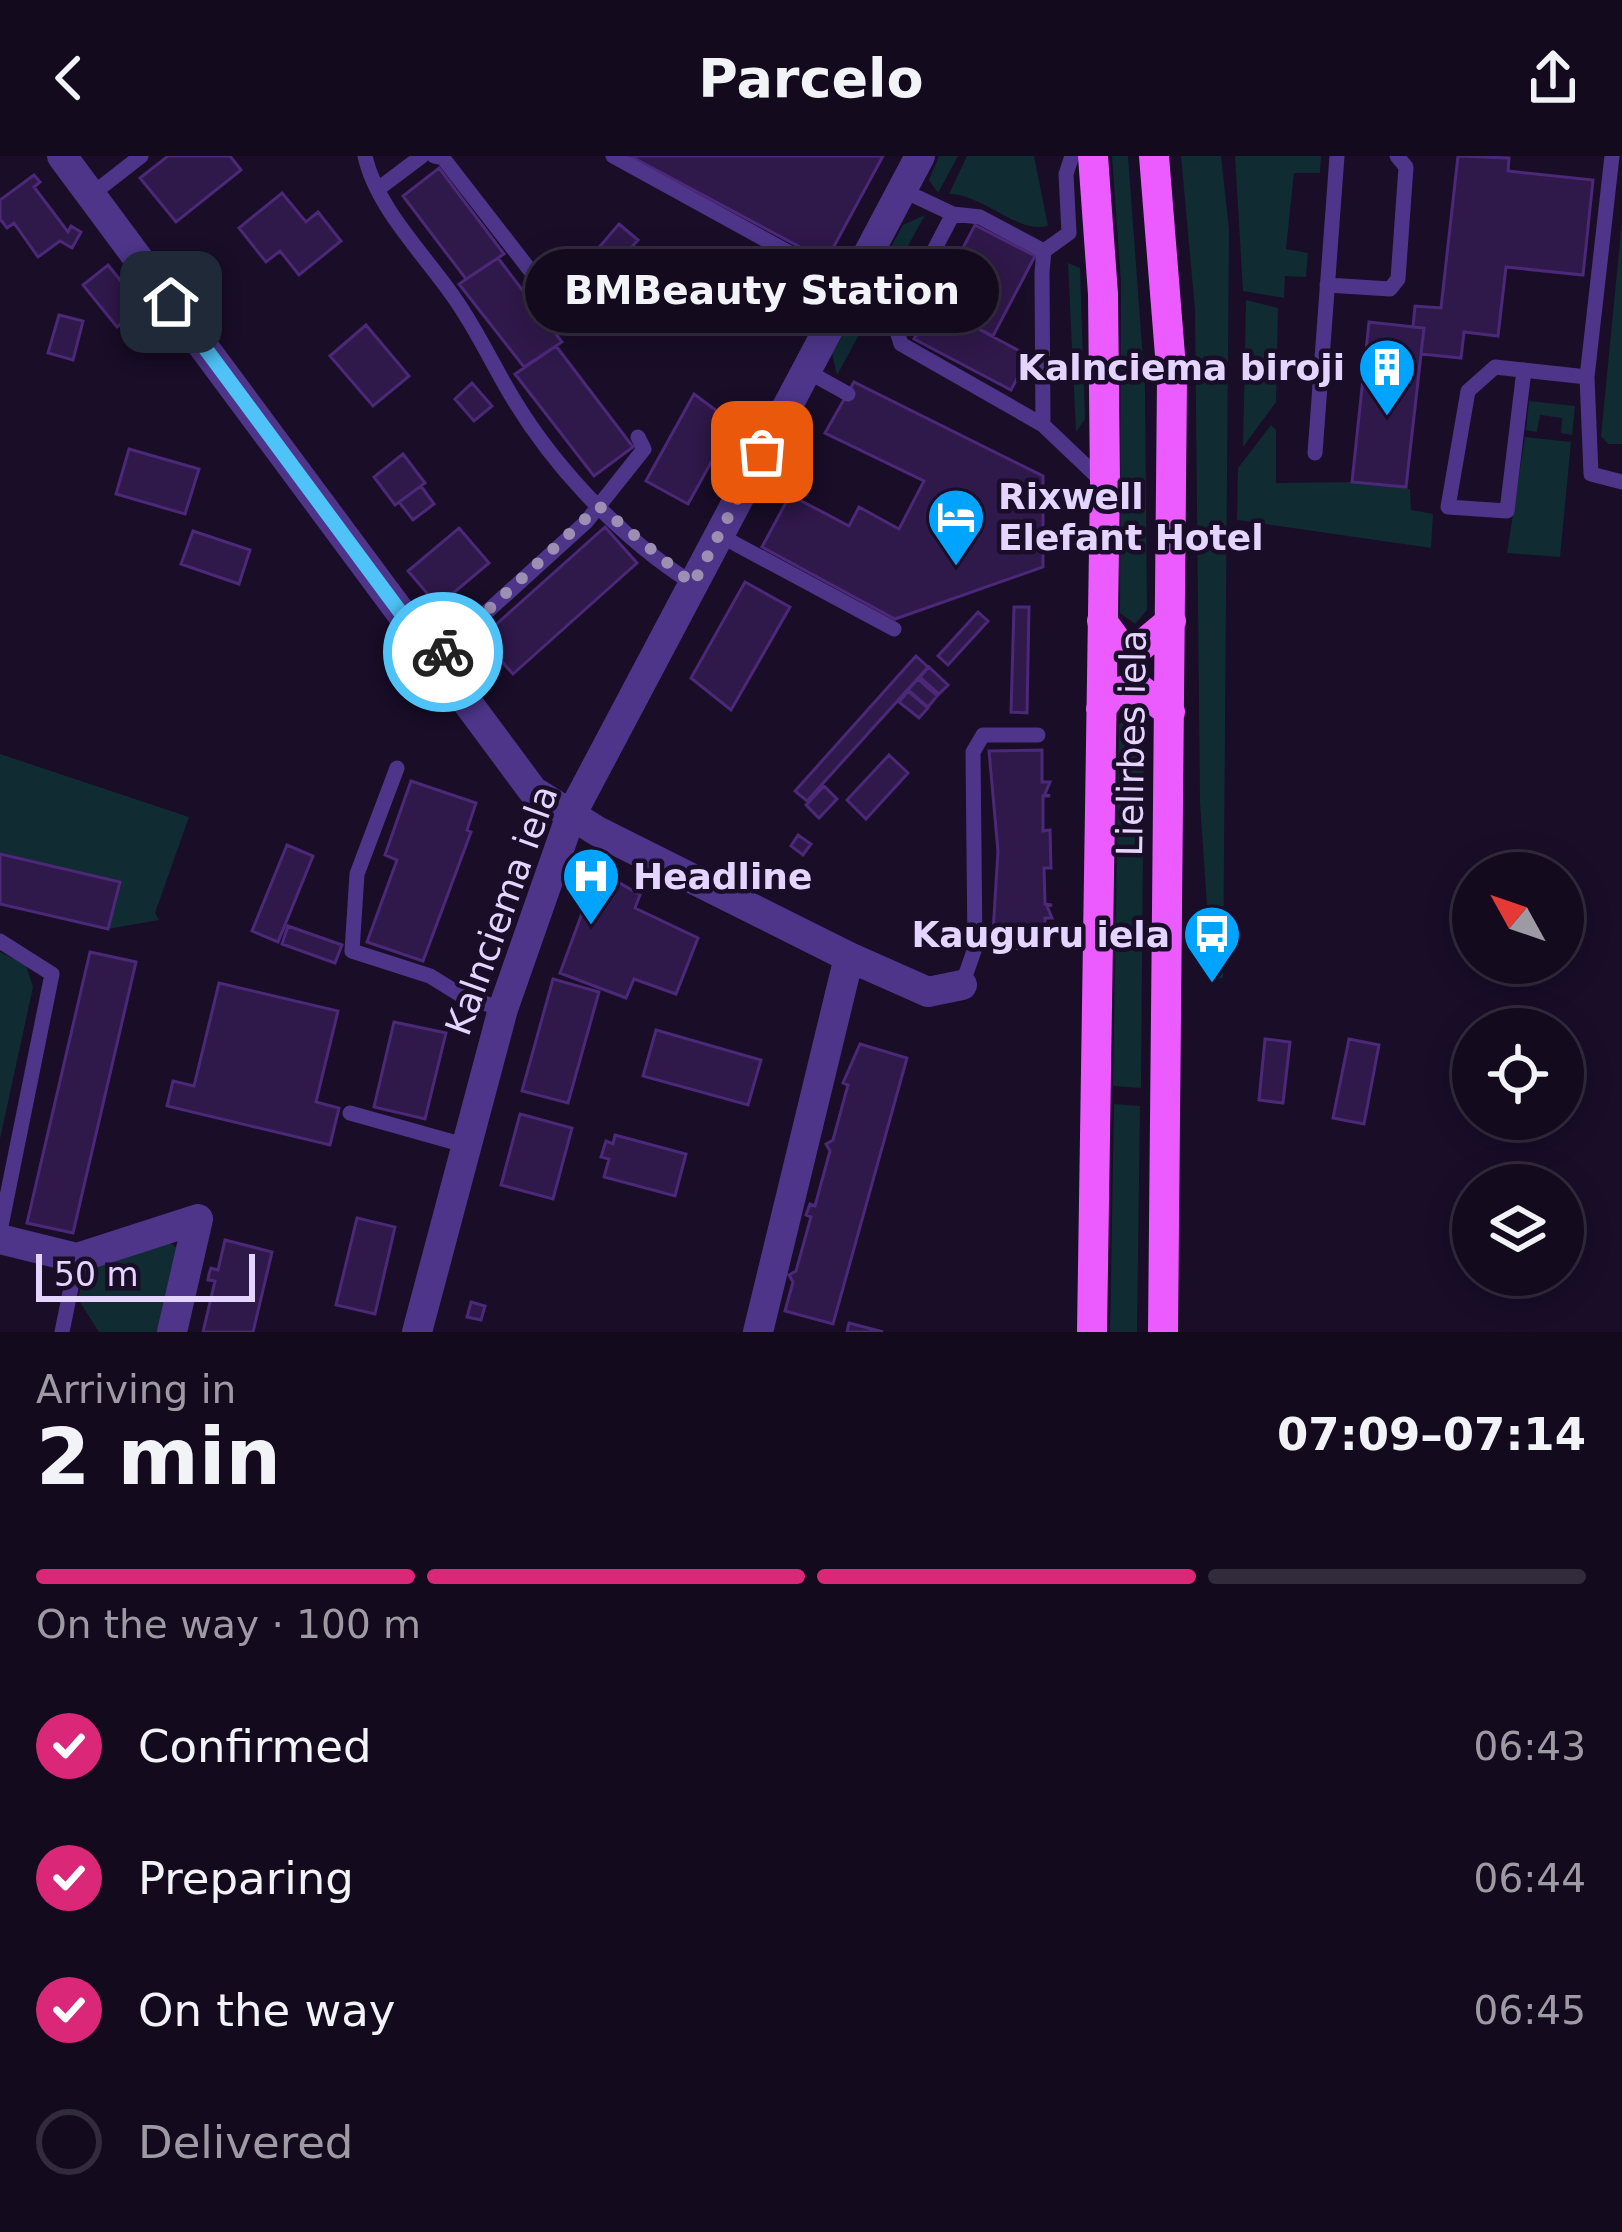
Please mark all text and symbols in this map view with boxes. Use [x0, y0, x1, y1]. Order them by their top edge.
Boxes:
icon: back [36, 45, 102, 111]
icon: share [1520, 45, 1586, 111]
text: Parcelo [698, 47, 924, 110]
callout: BMBeauty Station [525, 248, 999, 332]
pin [120, 251, 222, 353]
text: BMBeauty Station [564, 268, 960, 313]
icon: home [138, 269, 204, 335]
building icon: Kalnciema biroji [1356, 336, 1418, 418]
place label: Kalnciema biroji [1017, 347, 1345, 388]
pin [711, 401, 813, 503]
icon: bag [729, 419, 795, 485]
place label: Rixwell Elefant Hotel [998, 476, 1264, 558]
hotel icon: Rixwell Elefant Hotel [925, 486, 987, 568]
courier [383, 592, 503, 712]
icon: bike [410, 619, 476, 685]
street label: Lielirbes iela [1109, 629, 1154, 857]
street label: Kalnciema iela [437, 780, 566, 1041]
hospital icon: Headline [560, 845, 622, 927]
north arrow [1452, 852, 1584, 984]
map controls [1452, 852, 1584, 1296]
place label: Headline [633, 856, 812, 897]
bus stop icon: Kauguru iela [1181, 903, 1243, 985]
place label: Kauguru iela [911, 914, 1170, 955]
button: locate [1452, 1008, 1584, 1140]
button: layers [1452, 1164, 1584, 1296]
scale bar [36, 1248, 255, 1301]
text: 50 m [54, 1255, 139, 1294]
text: Arriving in [36, 1367, 236, 1412]
text: 07:09–07:14 [1277, 1408, 1586, 1461]
text: 2 min [36, 1412, 281, 1502]
text: On the way · 100 m [36, 1602, 421, 1647]
icon: check [36, 1713, 102, 1779]
text: Confirmed [138, 1720, 372, 1773]
text: 06:43 [1474, 1724, 1586, 1769]
icon: check [36, 1845, 102, 1911]
text: Preparing [138, 1852, 354, 1905]
text: 06:44 [1474, 1856, 1586, 1901]
icon: check [36, 1977, 102, 2043]
text: On the way [138, 1984, 395, 2037]
text: 06:45 [1474, 1988, 1586, 2033]
text: Delivered [138, 2116, 353, 2169]

